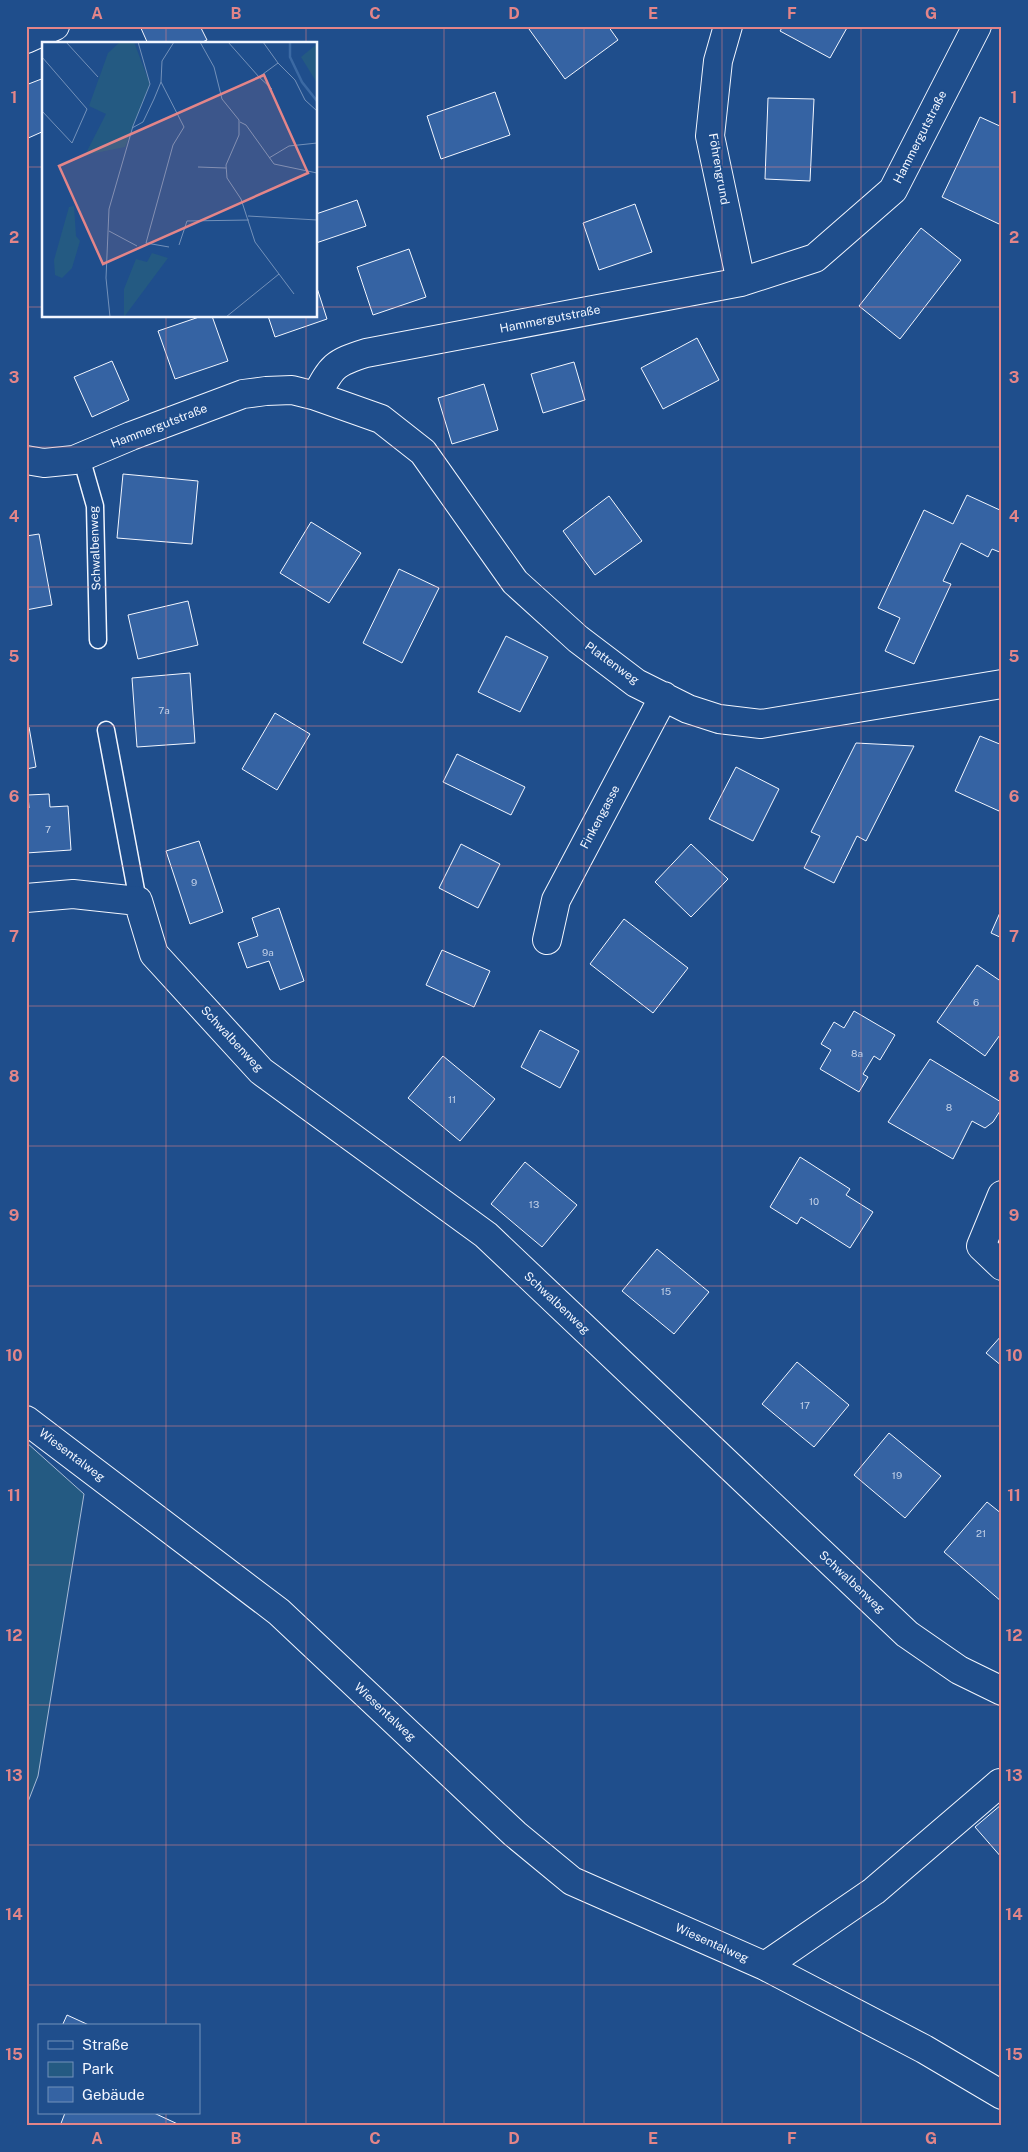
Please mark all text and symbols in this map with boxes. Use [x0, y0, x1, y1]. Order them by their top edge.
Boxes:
text: A [91, 4, 103, 23]
text: B [231, 4, 242, 23]
text: C [369, 4, 381, 23]
text: D [508, 4, 520, 23]
text: E [648, 4, 658, 23]
text: F [787, 4, 797, 23]
text: G [925, 4, 937, 23]
inset map [42, 42, 318, 318]
text: 1 [11, 88, 17, 107]
street label: Hammergutstraße [891, 88, 950, 186]
text: 1 [1011, 88, 1017, 107]
street label: Föhrengrund [706, 132, 732, 206]
text: 2 [9, 228, 19, 247]
text: 2 [1009, 228, 1019, 247]
street label: Hammergutstraße [498, 302, 602, 336]
text: 3 [9, 368, 19, 387]
text: 3 [1009, 368, 1019, 387]
street label: Hammergutstraße [109, 401, 209, 451]
street label: Schwalbenweg [87, 505, 103, 591]
text: 4 [9, 507, 20, 526]
text: 4 [1009, 507, 1020, 526]
street label: Plattenweg [582, 639, 642, 687]
text: 5 [9, 647, 20, 666]
text: 5 [1009, 647, 1020, 666]
house number: 7a [158, 704, 170, 716]
street label: Finkengasse [577, 783, 623, 851]
text: 6 [9, 787, 19, 806]
text: 6 [1009, 787, 1019, 806]
house number: 7 [45, 823, 51, 835]
house number: 9 [191, 876, 197, 888]
text: 7 [9, 927, 19, 946]
text: 7 [1009, 927, 1019, 946]
house number: 9a [262, 946, 274, 958]
house number: 6 [973, 996, 979, 1008]
street label: Schwalbenweg [198, 1003, 266, 1075]
house number: 8a [851, 1047, 863, 1059]
text: 8 [9, 1067, 20, 1086]
text: 8 [1009, 1067, 1020, 1086]
house number: 11 [448, 1093, 456, 1105]
house number: 8 [946, 1101, 952, 1113]
house number: 10 [809, 1195, 819, 1207]
house number: 13 [529, 1198, 539, 1210]
text: 9 [9, 1206, 19, 1225]
text: 9 [1009, 1206, 1019, 1225]
street label: Schwalbenweg [521, 1269, 593, 1337]
house number: 15 [661, 1285, 671, 1297]
text: 10 [5, 1346, 23, 1365]
text: 10 [1005, 1346, 1023, 1365]
house number: 17 [800, 1399, 810, 1411]
street label: Wiesentalweg [36, 1426, 108, 1484]
house number: 19 [892, 1469, 902, 1481]
text: 11 [7, 1486, 21, 1505]
text: 11 [1007, 1486, 1021, 1505]
house number: 21 [976, 1527, 986, 1539]
street label: Schwalbenweg [816, 1548, 888, 1616]
text: 12 [5, 1626, 23, 1645]
text: 12 [1005, 1626, 1023, 1645]
street label: Wiesentalweg [351, 1680, 419, 1744]
text: 13 [5, 1766, 23, 1785]
text: 13 [1005, 1766, 1023, 1785]
text: 14 [5, 1905, 23, 1924]
text: 14 [1005, 1905, 1023, 1924]
street label: Wiesentalweg [673, 1921, 751, 1965]
legend [38, 2024, 200, 2114]
text: Straße [82, 2036, 129, 2053]
text: 15 [5, 2045, 23, 2064]
text: 15 [1005, 2045, 1023, 2064]
text: Park [82, 2060, 114, 2077]
text: Gebäude [82, 2086, 145, 2103]
text: A [91, 2129, 103, 2148]
text: B [231, 2129, 242, 2148]
text: C [369, 2129, 381, 2148]
text: D [508, 2129, 520, 2148]
text: E [648, 2129, 658, 2148]
text: F [787, 2129, 797, 2148]
text: G [925, 2129, 937, 2148]

